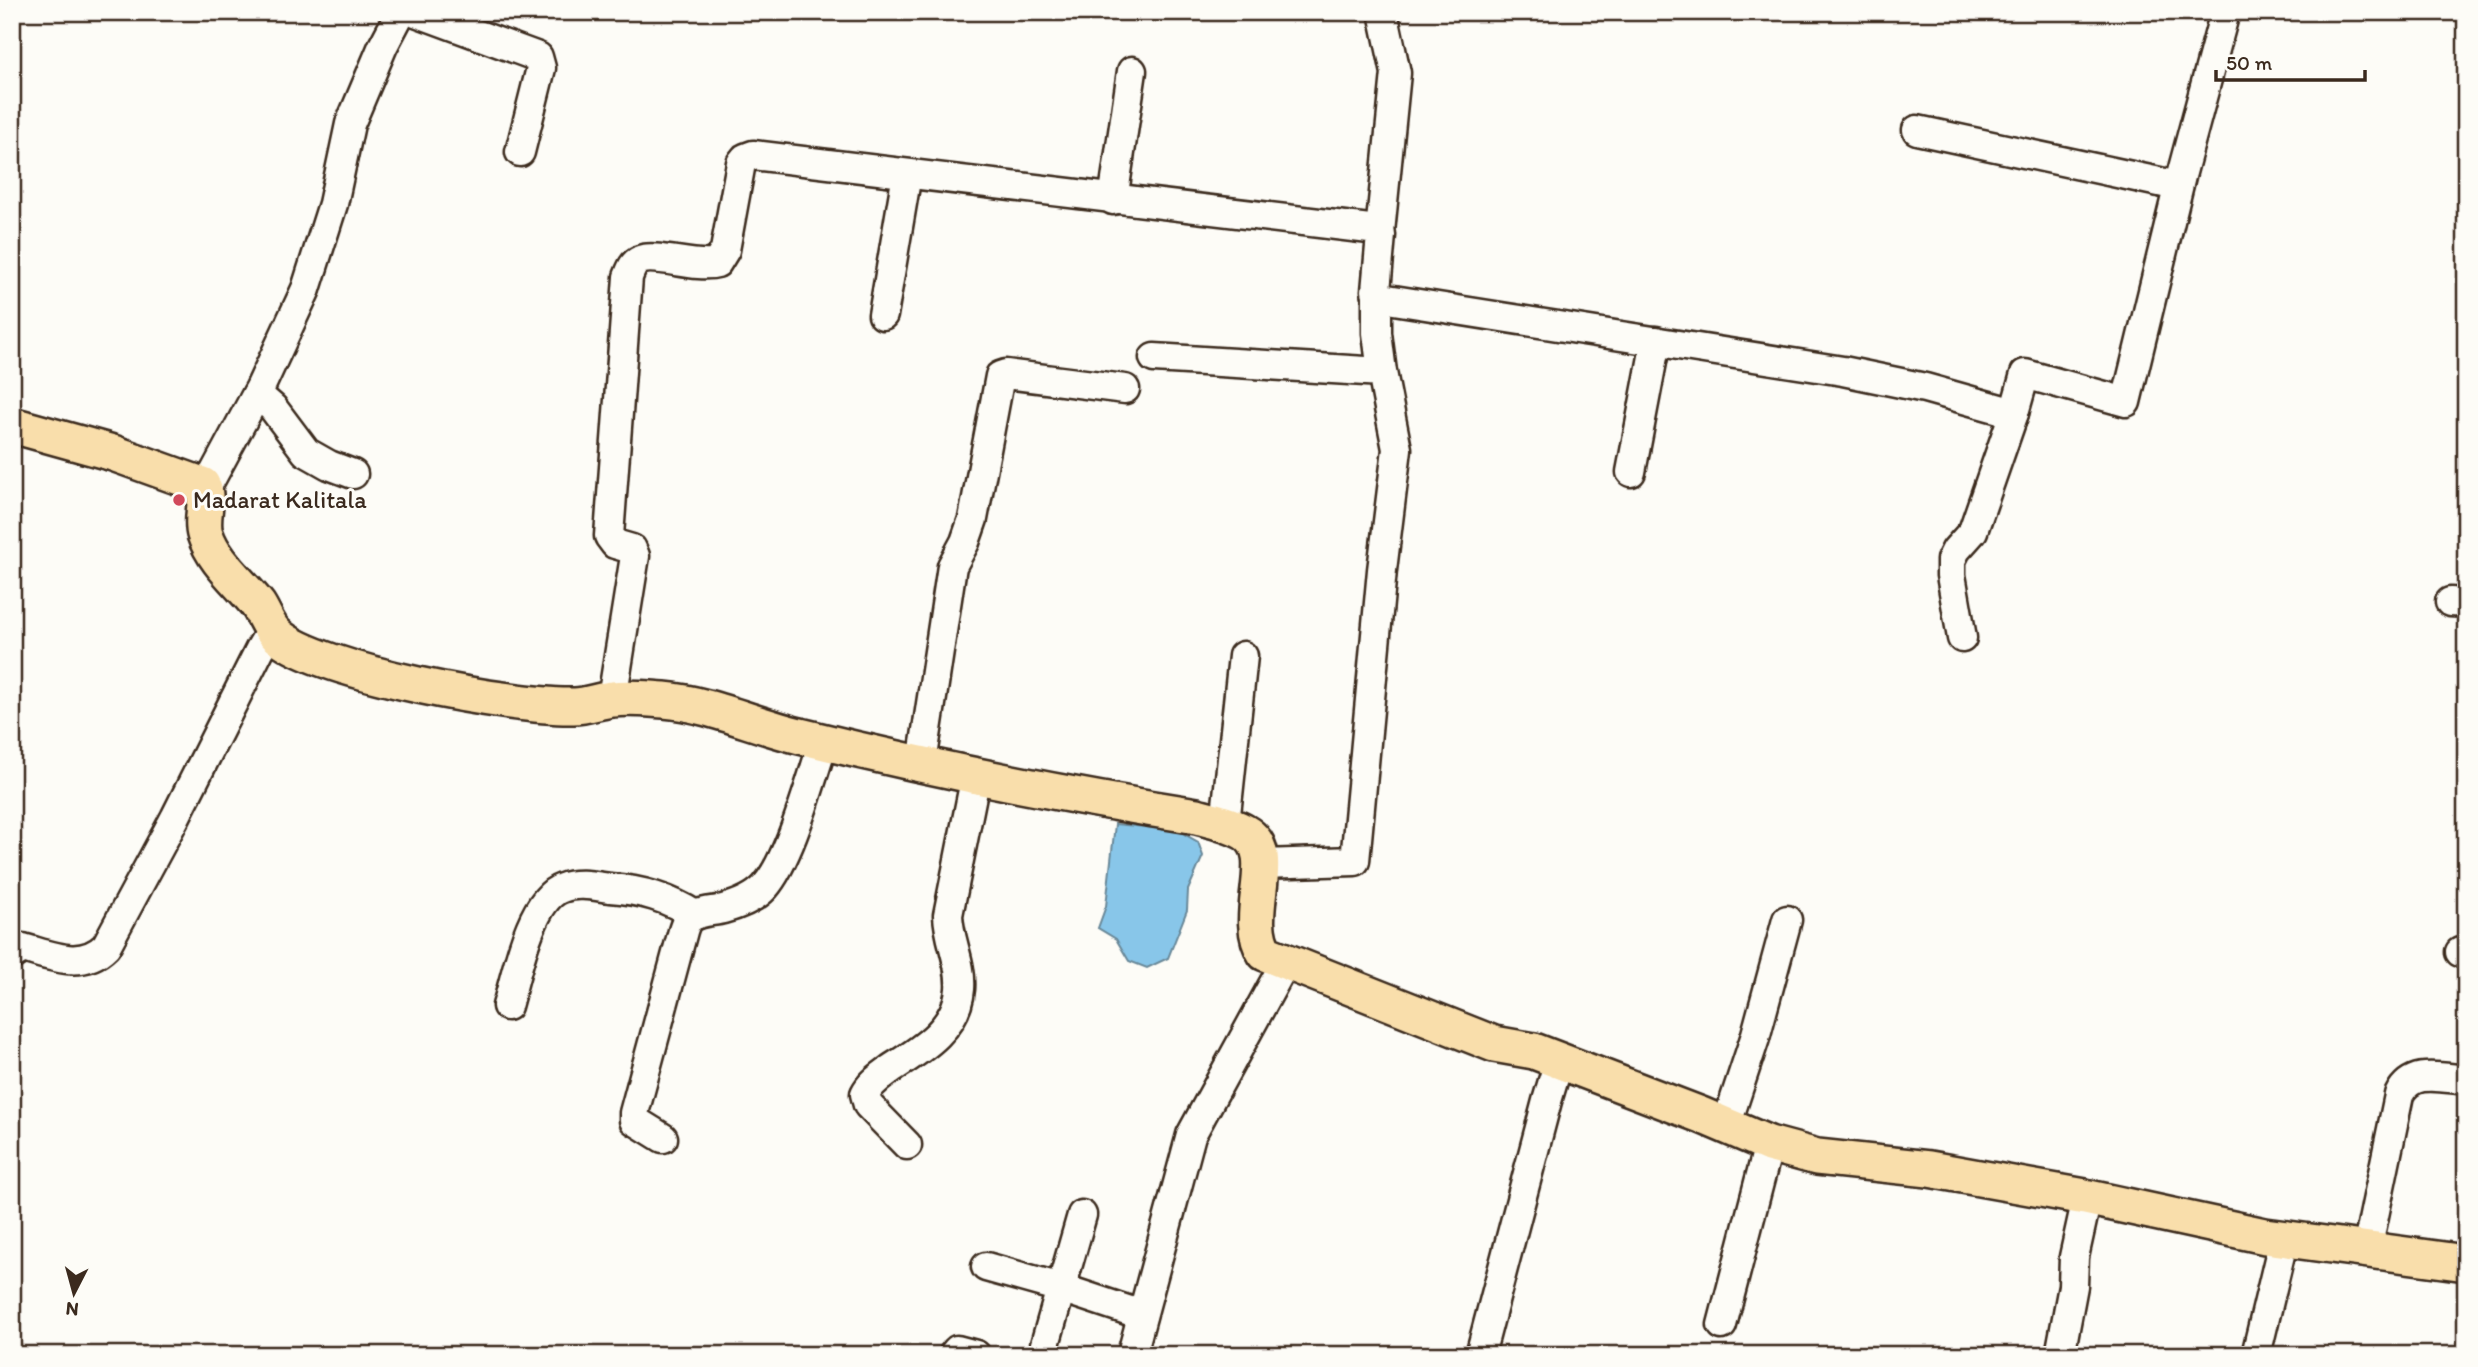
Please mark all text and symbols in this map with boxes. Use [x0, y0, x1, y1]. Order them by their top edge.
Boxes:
scale bar [2216, 38, 2364, 82]
text: 50 m [2226, 50, 2273, 75]
place label: Madarat Kalitala [193, 485, 367, 514]
marker: Madarat Kalitala [171, 492, 187, 508]
north arrow [38, 1258, 108, 1328]
text: N [65, 1297, 80, 1322]

